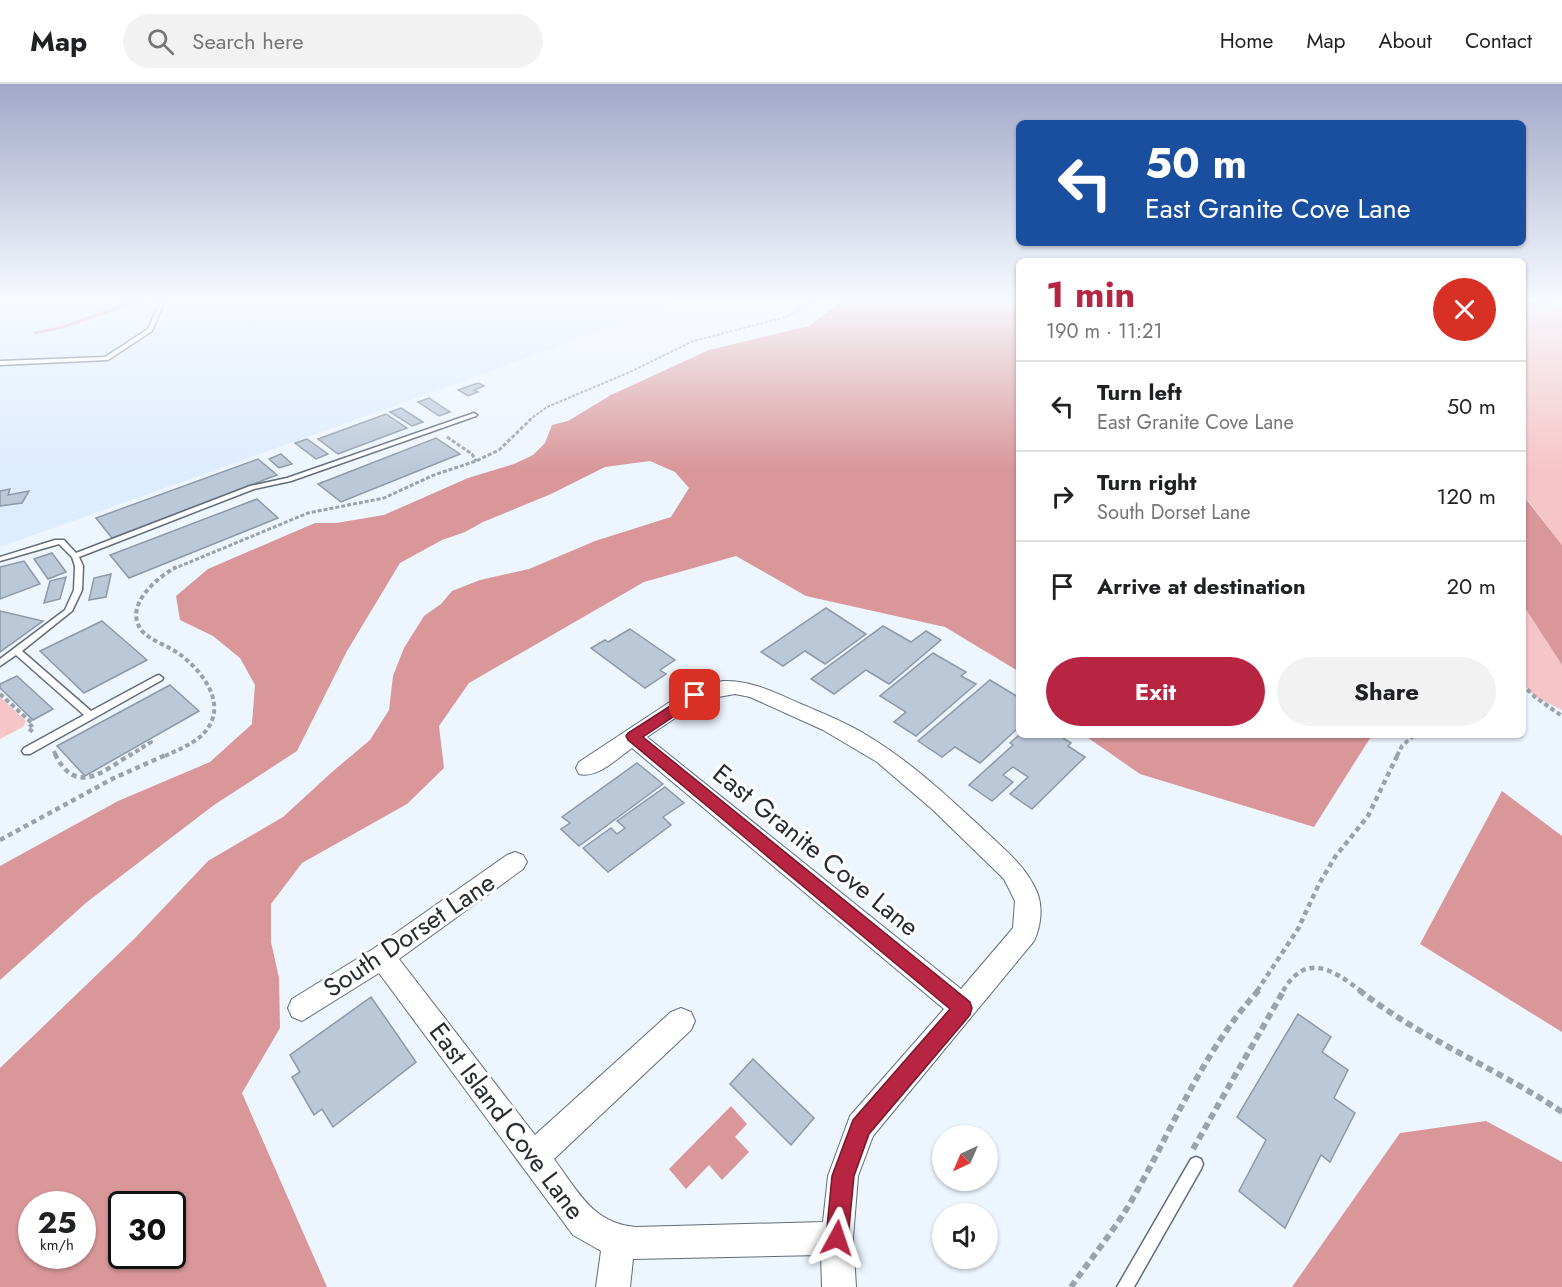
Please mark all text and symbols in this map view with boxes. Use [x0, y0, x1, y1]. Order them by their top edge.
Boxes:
search box [123, 14, 543, 68]
text: Map [30, 21, 87, 62]
icon: search [144, 25, 177, 58]
text: Search here [192, 25, 304, 57]
text: Home [1220, 26, 1273, 56]
text: Map [1306, 26, 1346, 56]
text: About [1379, 26, 1432, 56]
text: Contact [1465, 26, 1532, 56]
text: 50 m [1145, 133, 1247, 194]
icon: left [1046, 144, 1124, 222]
text: East Granite Cove Lane [1145, 189, 1411, 228]
text: 1 min [1046, 268, 1135, 320]
button: close [1433, 278, 1496, 341]
text: 190 m · 11:21 [1046, 317, 1163, 346]
text: Turn left [1097, 376, 1182, 408]
icon: left [1046, 390, 1079, 423]
text: 50 m [1447, 390, 1496, 422]
text: East Granite Cove Lane [1097, 408, 1294, 437]
text: Turn right [1097, 466, 1197, 498]
icon: right [1046, 480, 1079, 513]
text: 120 m [1437, 480, 1496, 512]
text: South Dorset Lane [1097, 498, 1251, 527]
icon: arrive [1046, 570, 1079, 603]
text: Arrive at destination [1097, 570, 1306, 602]
text: 20 m [1447, 570, 1496, 602]
button: Exit [1046, 657, 1265, 726]
button: Share [1277, 657, 1496, 726]
pin [669, 669, 720, 720]
icon: arrive [678, 678, 711, 711]
street label: East Granite Cove Lane [705, 755, 927, 945]
street label: South Dorset Lane [316, 863, 502, 1007]
street label: East Island Cove Lane [420, 1015, 594, 1227]
north arrow [932, 1125, 998, 1191]
map controls [932, 1125, 998, 1269]
speed limit sign: 30 [108, 1191, 186, 1269]
text: 25 [37, 1201, 77, 1244]
button: sound [932, 1203, 998, 1269]
position arrow [805, 1206, 869, 1270]
text: km/h [40, 1234, 74, 1256]

